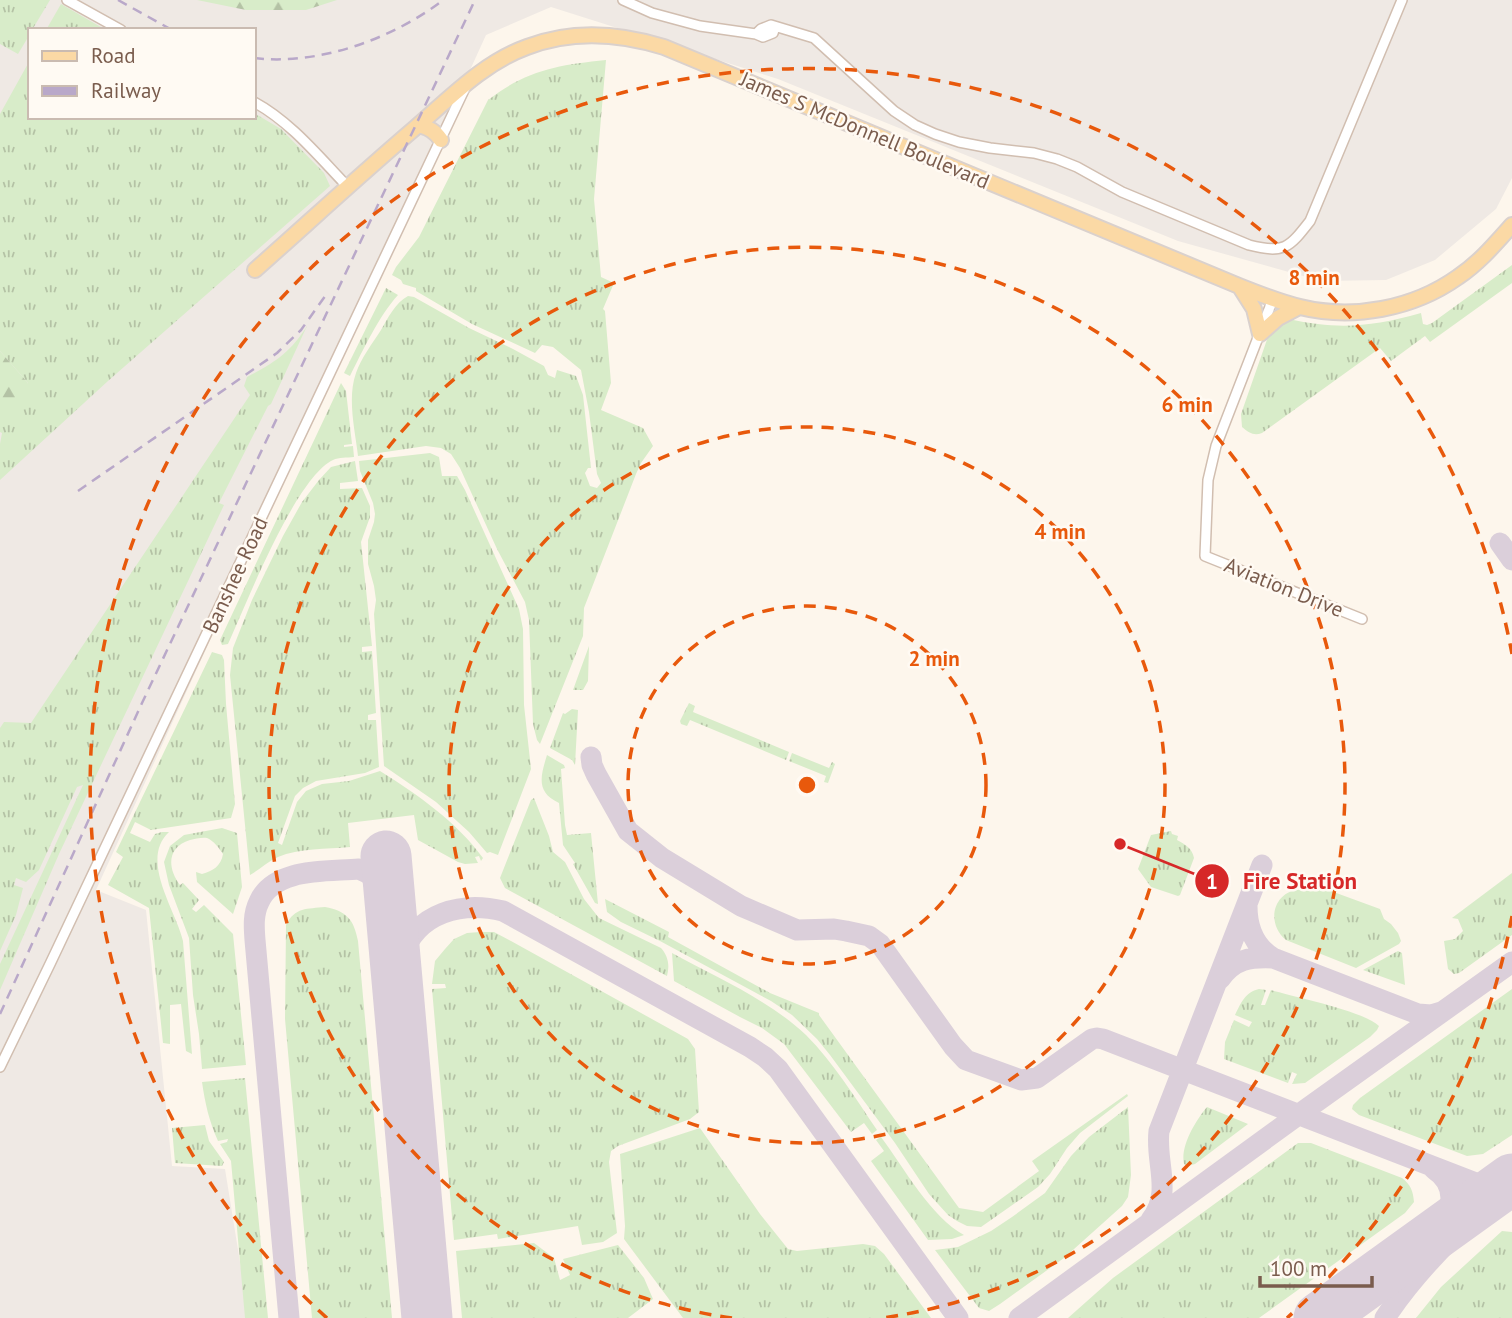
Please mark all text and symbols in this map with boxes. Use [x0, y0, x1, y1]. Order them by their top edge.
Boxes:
legend [28, 28, 256, 119]
text: Road [91, 42, 135, 69]
street label: James S McDonnell Boulevard [735, 65, 994, 195]
text: Railway [91, 77, 161, 104]
text: 8 min [1288, 264, 1340, 291]
text: 6 min [1161, 391, 1213, 418]
street label: Banshee Road [196, 512, 274, 638]
text: 4 min [1034, 518, 1086, 545]
street label: Aviation Drive [1221, 551, 1347, 623]
text: 2 min [908, 645, 960, 672]
centre of rings [795, 773, 819, 797]
callout: Fire Station [1194, 859, 1372, 903]
text: Fire Station [1243, 866, 1357, 895]
text: 1 [1206, 868, 1218, 895]
scale bar [1260, 1244, 1372, 1288]
text: 100 m [1270, 1255, 1327, 1282]

